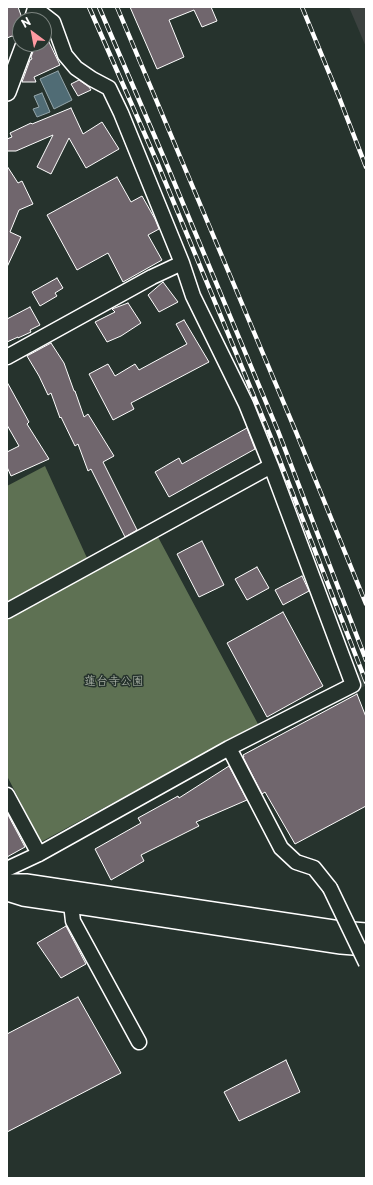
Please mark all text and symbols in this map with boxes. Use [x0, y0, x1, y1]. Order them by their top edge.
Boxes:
north arrow [12, 12, 52, 52]
text: N [18, 13, 34, 32]
park label: 蓮台寺公園 [84, 675, 144, 689]

